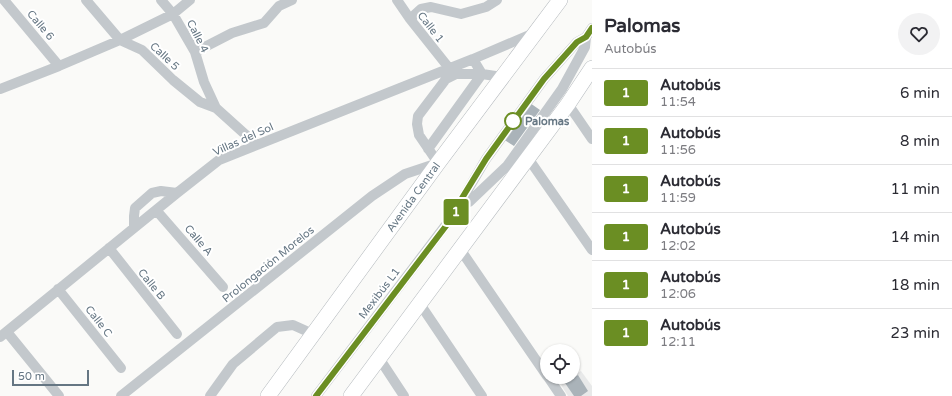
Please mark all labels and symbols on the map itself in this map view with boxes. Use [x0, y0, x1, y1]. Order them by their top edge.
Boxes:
street label: Calle 6 [24, 8, 57, 43]
street label: Calle 1 [415, 9, 447, 45]
street label: Calle 4 [184, 18, 211, 55]
street label: Calle 5 [147, 40, 182, 73]
marker: Palomas [504, 112, 522, 130]
place label: Palomas [525, 115, 570, 128]
street label: Villas del Sol [211, 120, 276, 159]
street label: Avenida Central [384, 160, 443, 235]
line badge: 1 [443, 199, 469, 225]
street label: Calle A [182, 222, 216, 258]
street label: Prolongación Morelos [220, 223, 317, 305]
street label: Mexibús L1 [356, 265, 403, 321]
street label: Calle B [135, 266, 168, 303]
street label: Calle C [82, 303, 115, 340]
scale bar [12, 368, 89, 387]

